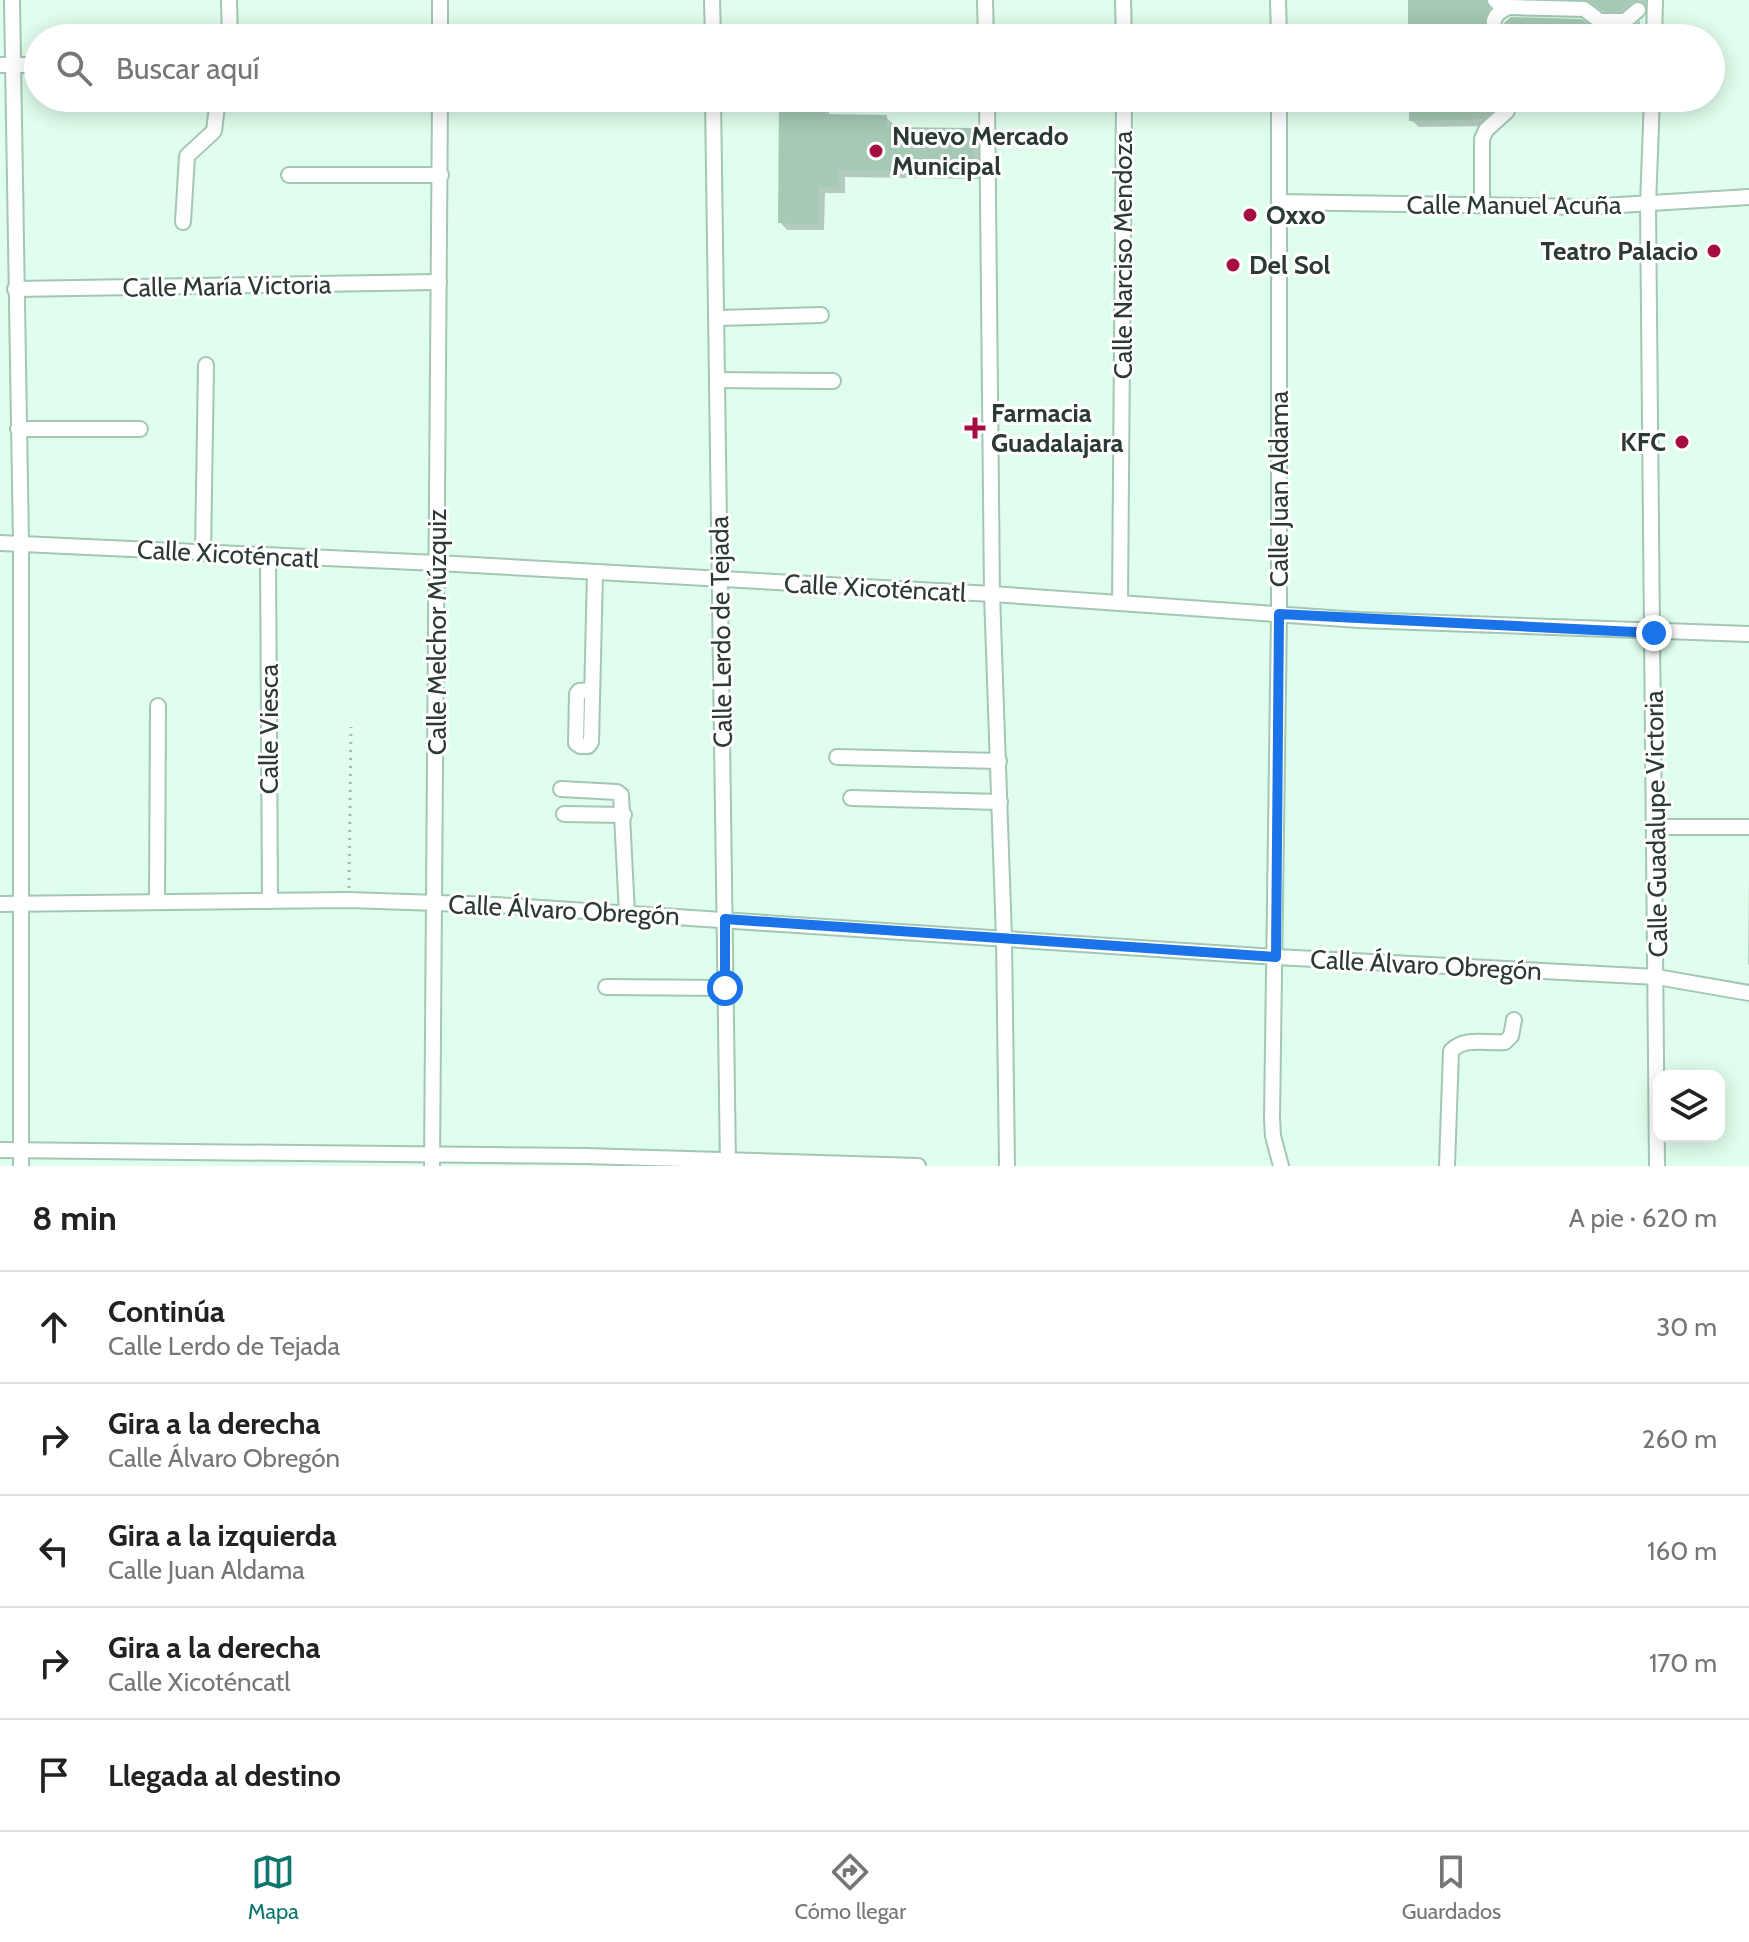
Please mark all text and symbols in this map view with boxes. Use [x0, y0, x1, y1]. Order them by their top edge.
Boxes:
search box [24, 24, 1725, 112]
icon: search [52, 46, 96, 90]
text: Buscar aquí [116, 50, 259, 87]
place label: Nuevo Mercado Municipal [892, 120, 1069, 182]
street label: Calle Narciso Mendoza [1107, 130, 1139, 379]
marker: Nuevo Mercado Municipal [867, 142, 885, 160]
street label: Calle Manuel Acuña [1407, 189, 1622, 221]
place label: Oxxo [1266, 199, 1326, 231]
marker: Oxxo [1241, 206, 1259, 224]
place label: Teatro Palacio [1541, 235, 1698, 267]
marker: Teatro Palacio [1705, 242, 1723, 260]
place label: Del Sol [1249, 249, 1331, 281]
marker: Del Sol [1224, 256, 1242, 274]
street label: Calle María Victoria [122, 268, 332, 304]
street label: Calle Juan Aldama [1263, 390, 1295, 587]
place label: Farmacia Guadalajara [991, 397, 1124, 459]
marker: Farmacia Guadalajara [966, 419, 984, 437]
place label: KFC [1620, 426, 1666, 458]
marker: KFC [1673, 433, 1691, 451]
street label: Calle Melchor Múzquiz [421, 509, 453, 755]
street label: Calle Lerdo de Tejada [703, 515, 739, 748]
street label: Calle Xicoténcatl [136, 533, 320, 575]
street label: Calle Xicoténcatl [783, 567, 967, 609]
route end [1636, 615, 1672, 651]
street label: Calle Viesca [253, 663, 285, 794]
street label: Calle Guadalupe Victoria [1638, 690, 1674, 958]
street label: Calle Álvaro Obregón [447, 888, 681, 932]
street label: Calle Álvaro Obregón [1309, 943, 1543, 987]
route start [707, 970, 743, 1006]
map controls [1653, 1070, 1725, 1142]
button: layers [1653, 1070, 1725, 1142]
text: 8 min [32, 1197, 117, 1239]
text: A pie · 620 m [1569, 1202, 1717, 1234]
text: Continúa [108, 1293, 225, 1330]
icon: ahead [32, 1305, 76, 1349]
text: 30 m [1656, 1311, 1717, 1343]
text: Calle Lerdo de Tejada [108, 1330, 340, 1362]
text: Gira a la derecha [108, 1405, 320, 1442]
icon: right [32, 1417, 76, 1461]
text: 260 m [1642, 1423, 1717, 1455]
text: Calle Álvaro Obregón [108, 1442, 340, 1474]
text: Gira a la izquierda [108, 1517, 337, 1554]
icon: left [32, 1529, 76, 1573]
text: 160 m [1647, 1535, 1717, 1567]
text: Calle Juan Aldama [108, 1554, 305, 1586]
text: Gira a la derecha [108, 1629, 320, 1666]
icon: right [32, 1641, 76, 1685]
text: 170 m [1649, 1647, 1717, 1679]
text: Calle Xicoténcatl [108, 1666, 291, 1698]
icon: arrive [32, 1753, 76, 1797]
text: Llegada al destino [108, 1757, 341, 1794]
tab: Mapa [248, 1850, 299, 1925]
tab: Cómo llegar [794, 1850, 906, 1925]
tab: Guardados [1402, 1850, 1501, 1925]

